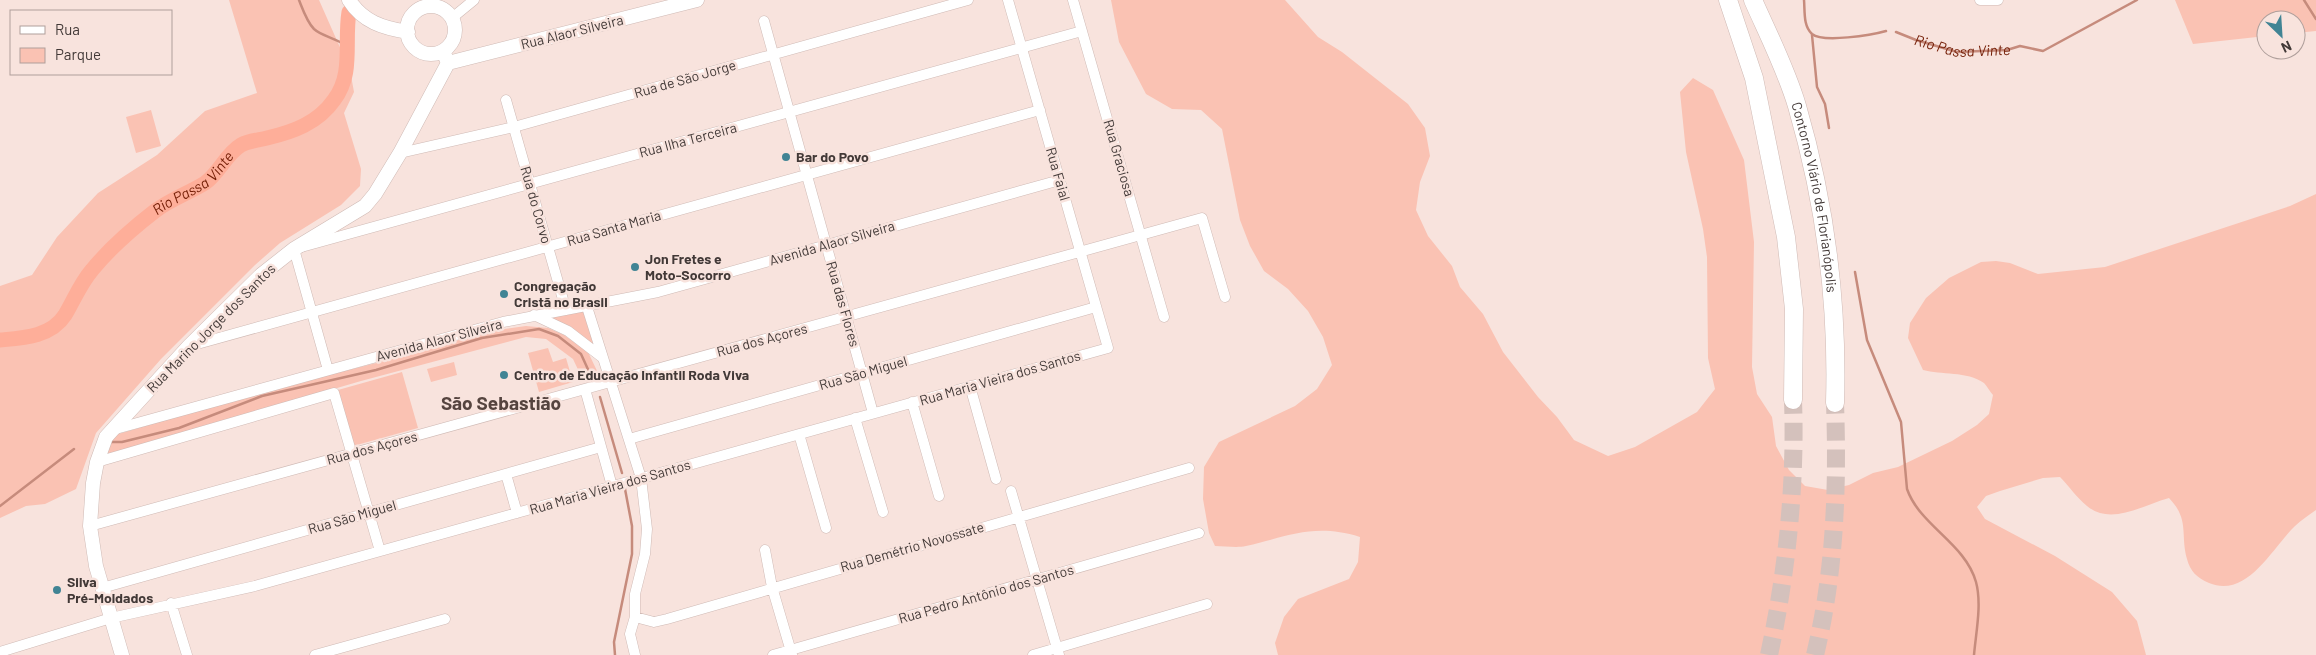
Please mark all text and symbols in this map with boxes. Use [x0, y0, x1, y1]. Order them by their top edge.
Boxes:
legend [10, 10, 172, 75]
north arrow [2256, 10, 2306, 60]
street label: Rua Alaor Silveira [519, 11, 625, 52]
text: Rua [55, 20, 80, 38]
water label: Rio Passa Vinte [1912, 30, 2011, 60]
text: N [2279, 38, 2295, 57]
text: Parque [55, 45, 101, 63]
street label: Rua de São Jorge [632, 56, 738, 101]
street label: Contorno Viário de Florianópolis [1788, 100, 1841, 293]
street label: Rua Graciosa [1100, 117, 1139, 198]
street label: Rua Ilha Terceira [637, 118, 739, 161]
street label: Rua Faial [1043, 145, 1074, 202]
water label: Rio Passa Vinte [148, 147, 237, 218]
place label: Bar do Povo [796, 148, 869, 165]
marker: Bar do Povo [780, 151, 792, 163]
street label: Rua do Corvo [517, 164, 556, 246]
street label: Rua Santa Maria [565, 206, 663, 249]
street label: Avenida Alaor Silveira [767, 216, 897, 269]
place label: Jon Fretes e Moto-Socorro [645, 250, 731, 283]
street label: Rua das Flores [823, 259, 864, 349]
street label: Rua Marino Jorge dos Santos [143, 260, 279, 396]
marker: Jon Fretes e Moto-Socorro [629, 261, 641, 273]
place label: Congregação Cristã no Brasil [514, 277, 608, 310]
marker: Congregação Cristã no Brasil [498, 288, 510, 300]
street label: Avenida Alaor Silveira [374, 315, 504, 365]
street label: Rua dos Açores [715, 319, 809, 360]
street label: Rua Maria Vieira dos Santos [917, 346, 1083, 409]
street label: Rua São Miguel [817, 352, 909, 393]
place label: Centro de Educação Infantil Roda Viva [514, 366, 749, 383]
marker: Centro de Educação Infantil Roda Viva [498, 369, 510, 381]
district label: São Sebastião [441, 391, 561, 414]
street label: Rua dos Açores [325, 427, 419, 468]
street label: Rua Maria Vieira dos Santos [527, 455, 693, 518]
street label: Rua São Miguel [306, 496, 398, 537]
street label: Rua Demétrio Novossate [838, 518, 986, 575]
street label: Rua Pedro Antônio dos Santos [896, 560, 1076, 627]
place label: Silva Pré-Moldados [67, 573, 153, 606]
marker: Silva Pré-Moldados [51, 584, 63, 596]

